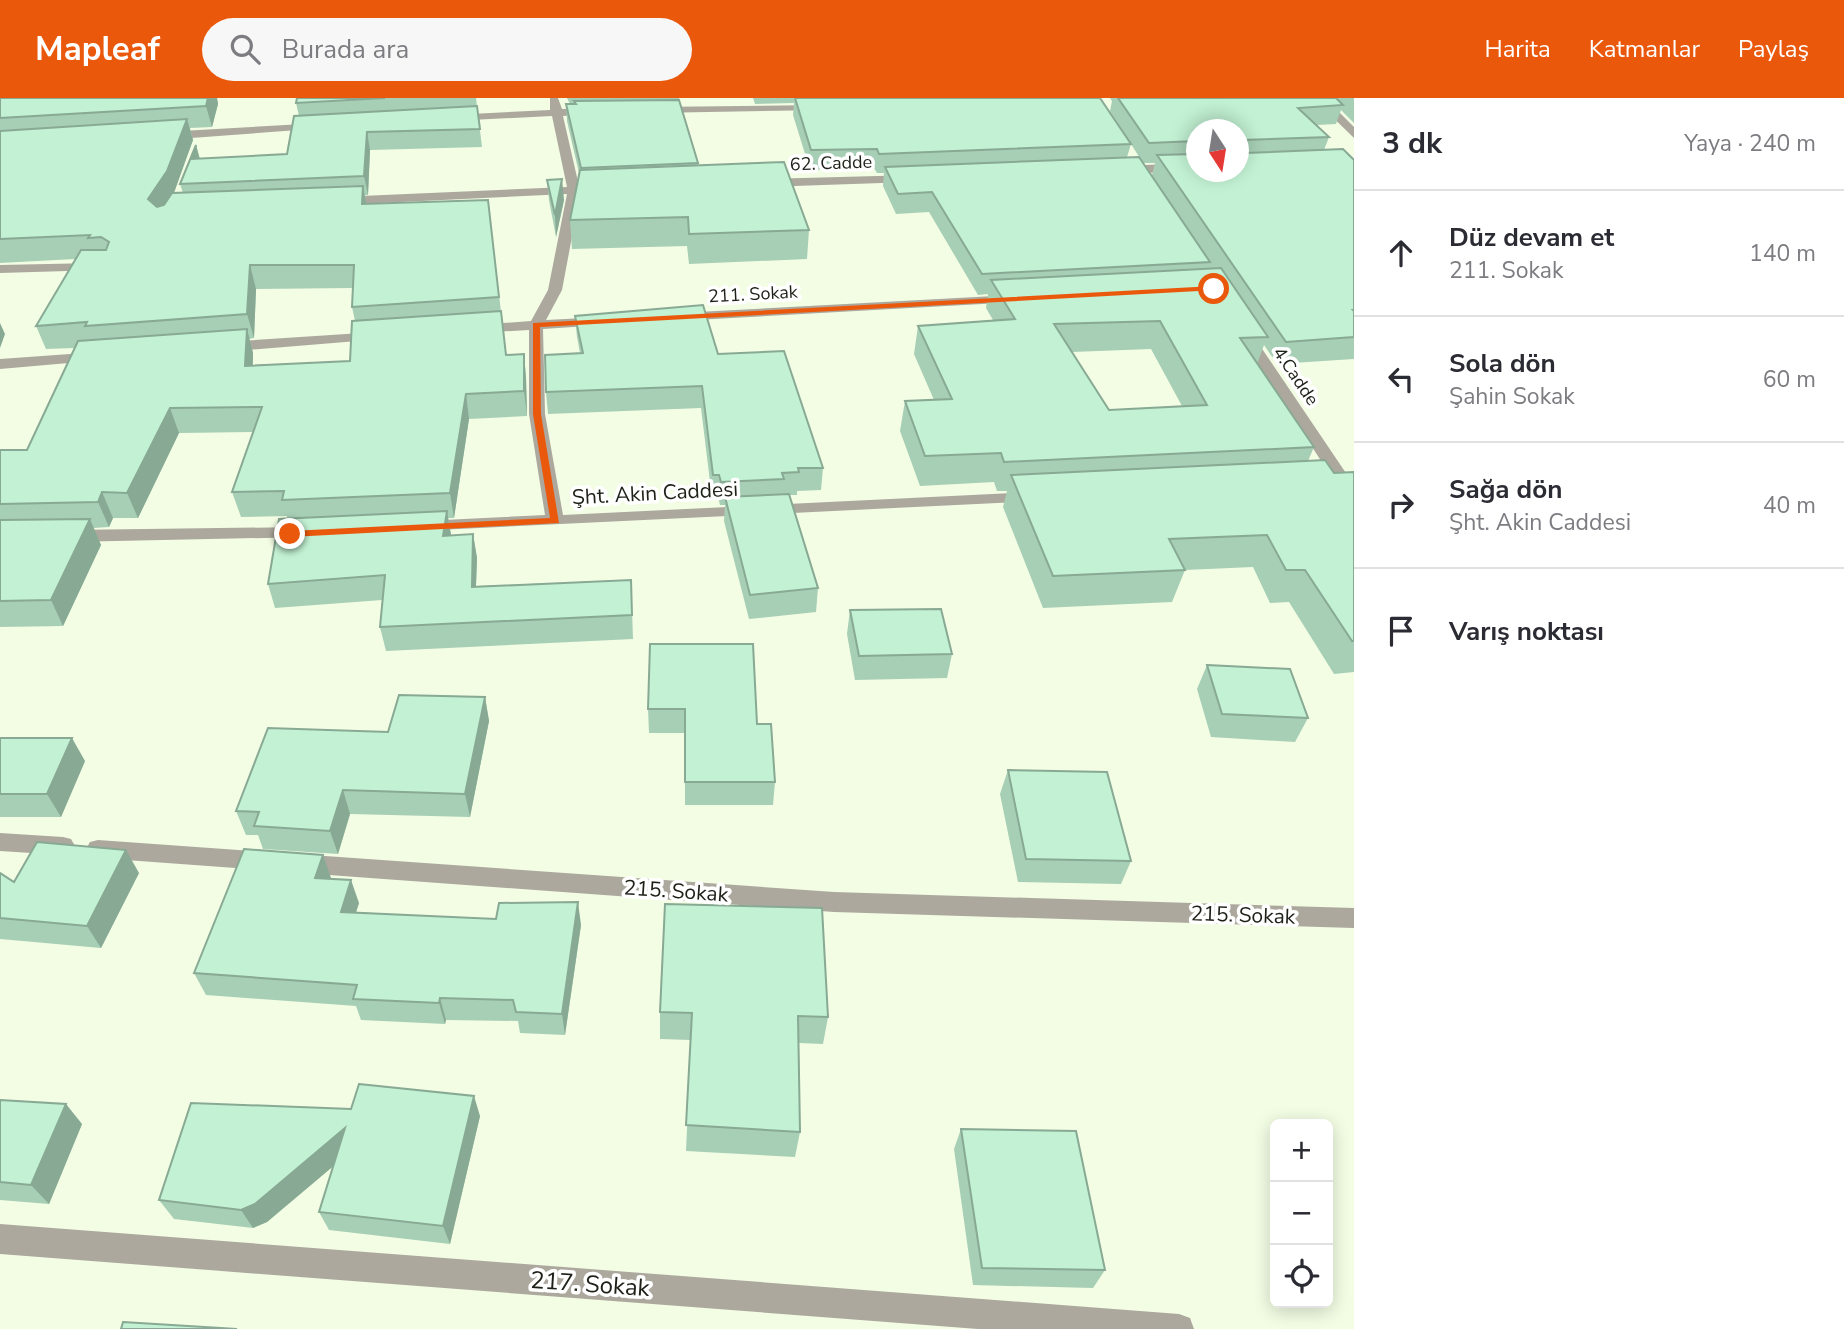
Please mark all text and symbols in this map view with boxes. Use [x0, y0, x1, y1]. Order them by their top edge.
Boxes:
search box [202, 18, 692, 81]
text: Mapleaf [35, 27, 160, 72]
icon: search [226, 30, 264, 68]
text: Burada ara [282, 32, 409, 67]
text: Harita [1484, 33, 1551, 65]
text: Katmanlar [1589, 33, 1700, 65]
text: Paylaş [1738, 33, 1809, 65]
north arrow [1186, 119, 1249, 182]
text: 3 dk [1382, 123, 1442, 164]
text: Yaya · 240 m [1684, 128, 1816, 159]
street label: 62. Cadde [789, 150, 873, 176]
text: Düz devam et [1449, 220, 1614, 255]
icon: ahead [1382, 234, 1420, 272]
text: 140 m [1749, 238, 1816, 269]
text: 211. Sokak [1449, 255, 1564, 286]
route start [1198, 273, 1229, 304]
street label: 211. Sokak [708, 280, 799, 308]
street label: 4.Cadde [1268, 342, 1324, 410]
text: Sola dön [1449, 346, 1556, 381]
icon: left [1382, 360, 1420, 398]
text: 60 m [1763, 364, 1816, 395]
text: Şahin Sokak [1449, 381, 1575, 412]
text: Sağa dön [1449, 472, 1562, 507]
street label: Şht. Akin Caddesi [571, 475, 739, 511]
icon: right [1382, 486, 1420, 524]
text: 40 m [1763, 490, 1816, 521]
text: Şht. Akin Caddesi [1449, 507, 1631, 538]
route end [274, 518, 305, 549]
icon: arrive [1382, 612, 1420, 650]
text: Varış noktası [1449, 614, 1604, 649]
street label: 215. Sokak [623, 873, 730, 909]
street label: 215. Sokak [1190, 899, 1296, 931]
map controls [1270, 1119, 1333, 1308]
button: + [1270, 1119, 1333, 1182]
button: − [1270, 1182, 1333, 1245]
button: locate [1270, 1245, 1333, 1308]
street label: 217. Sokak [529, 1264, 652, 1304]

